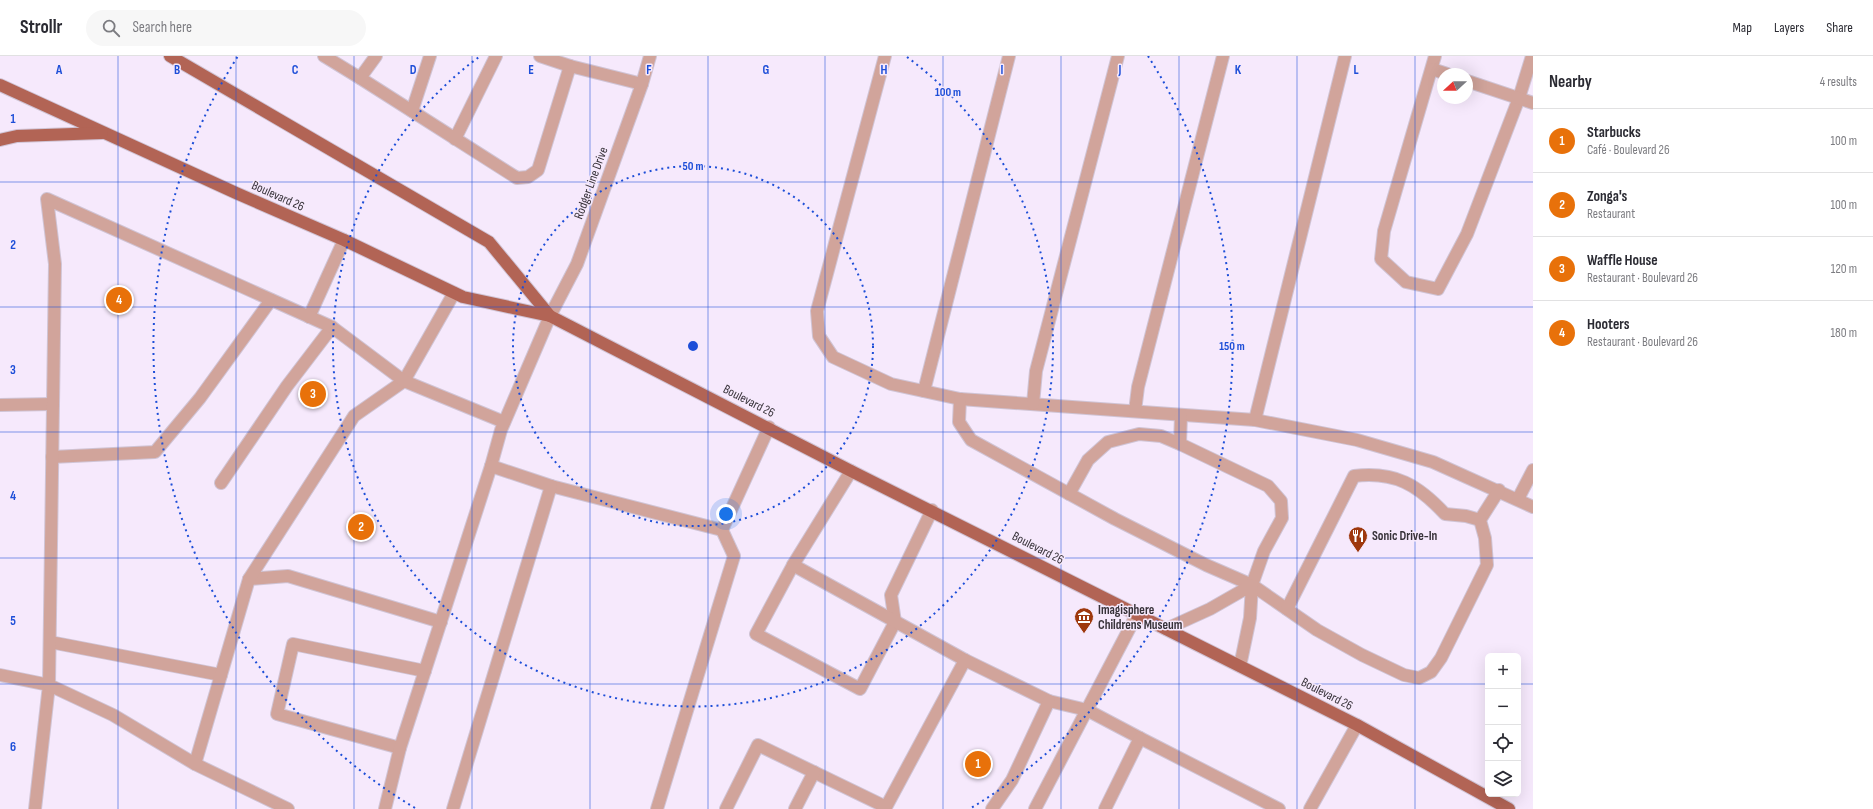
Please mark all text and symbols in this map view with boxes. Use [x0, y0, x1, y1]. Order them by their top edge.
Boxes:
search box [86, 10, 366, 46]
text: Strollr [20, 16, 62, 39]
icon: search [100, 17, 122, 39]
text: Search here [132, 18, 192, 37]
text: Map [1732, 19, 1752, 36]
text: Layers [1774, 19, 1804, 36]
text: Share [1826, 19, 1853, 36]
text: A [55, 62, 63, 78]
text: B [174, 62, 180, 78]
text: C [292, 62, 299, 78]
text: D [410, 62, 417, 78]
text: E [528, 62, 534, 78]
text: F [646, 62, 652, 78]
text: G [763, 62, 770, 78]
text: H [881, 62, 888, 78]
text: I [1001, 62, 1004, 78]
text: J [1118, 62, 1122, 78]
text: K [1235, 62, 1242, 78]
text: L [1353, 62, 1359, 78]
north arrow [1437, 68, 1473, 104]
text: Nearby [1549, 72, 1592, 92]
text: 4 results [1820, 74, 1857, 90]
text: 100 m [935, 85, 961, 100]
text: 1 [10, 111, 16, 127]
text: Starbucks [1587, 123, 1641, 142]
text: 1 [1559, 133, 1565, 149]
text: 100 m [1830, 133, 1857, 149]
text: Café · Boulevard 26 [1587, 142, 1670, 158]
street label: Rodger Line Drive [571, 145, 611, 221]
text: 50 m [683, 159, 703, 174]
street label: Boulevard 26 [249, 177, 307, 215]
text: Zonga's [1587, 187, 1627, 206]
text: 2 [1559, 197, 1565, 213]
text: 100 m [1830, 197, 1857, 213]
text: Restaurant [1587, 206, 1635, 222]
text: 2 [10, 237, 16, 253]
text: Waffle House [1587, 251, 1658, 270]
text: 3 [1559, 261, 1565, 277]
text: 120 m [1831, 261, 1857, 277]
text: Restaurant · Boulevard 26 [1587, 270, 1698, 286]
pin: 4 [106, 285, 132, 315]
text: Hooters [1587, 315, 1630, 334]
text: 4 [1559, 325, 1565, 341]
text: 180 m [1831, 325, 1857, 341]
text: Restaurant · Boulevard 26 [1587, 334, 1698, 350]
centre of rings [686, 339, 700, 353]
text: 150 m [1219, 339, 1245, 354]
text: 3 [10, 362, 16, 378]
pin: 3 [300, 379, 326, 409]
street label: Boulevard 26 [720, 381, 778, 421]
text: 4 [10, 488, 16, 504]
your location [716, 504, 736, 524]
pin: 2 [348, 512, 374, 542]
restaurant icon: Sonic Drive-In [1347, 525, 1369, 553]
street label: Boulevard 26 [1009, 528, 1067, 568]
place label: Sonic Drive-In [1372, 528, 1438, 544]
place label: Imagisphere Childrens Museum [1098, 602, 1183, 633]
museum icon: Imagisphere Childrens Museum [1073, 606, 1095, 634]
text: 5 [10, 613, 16, 629]
map controls [1485, 653, 1521, 797]
button: + [1485, 653, 1521, 689]
street label: Boulevard 26 [1298, 674, 1356, 714]
button: − [1485, 689, 1521, 725]
button: locate [1485, 725, 1521, 761]
text: 6 [10, 739, 16, 755]
pin: 1 [965, 749, 991, 779]
button: layers [1485, 761, 1521, 797]

